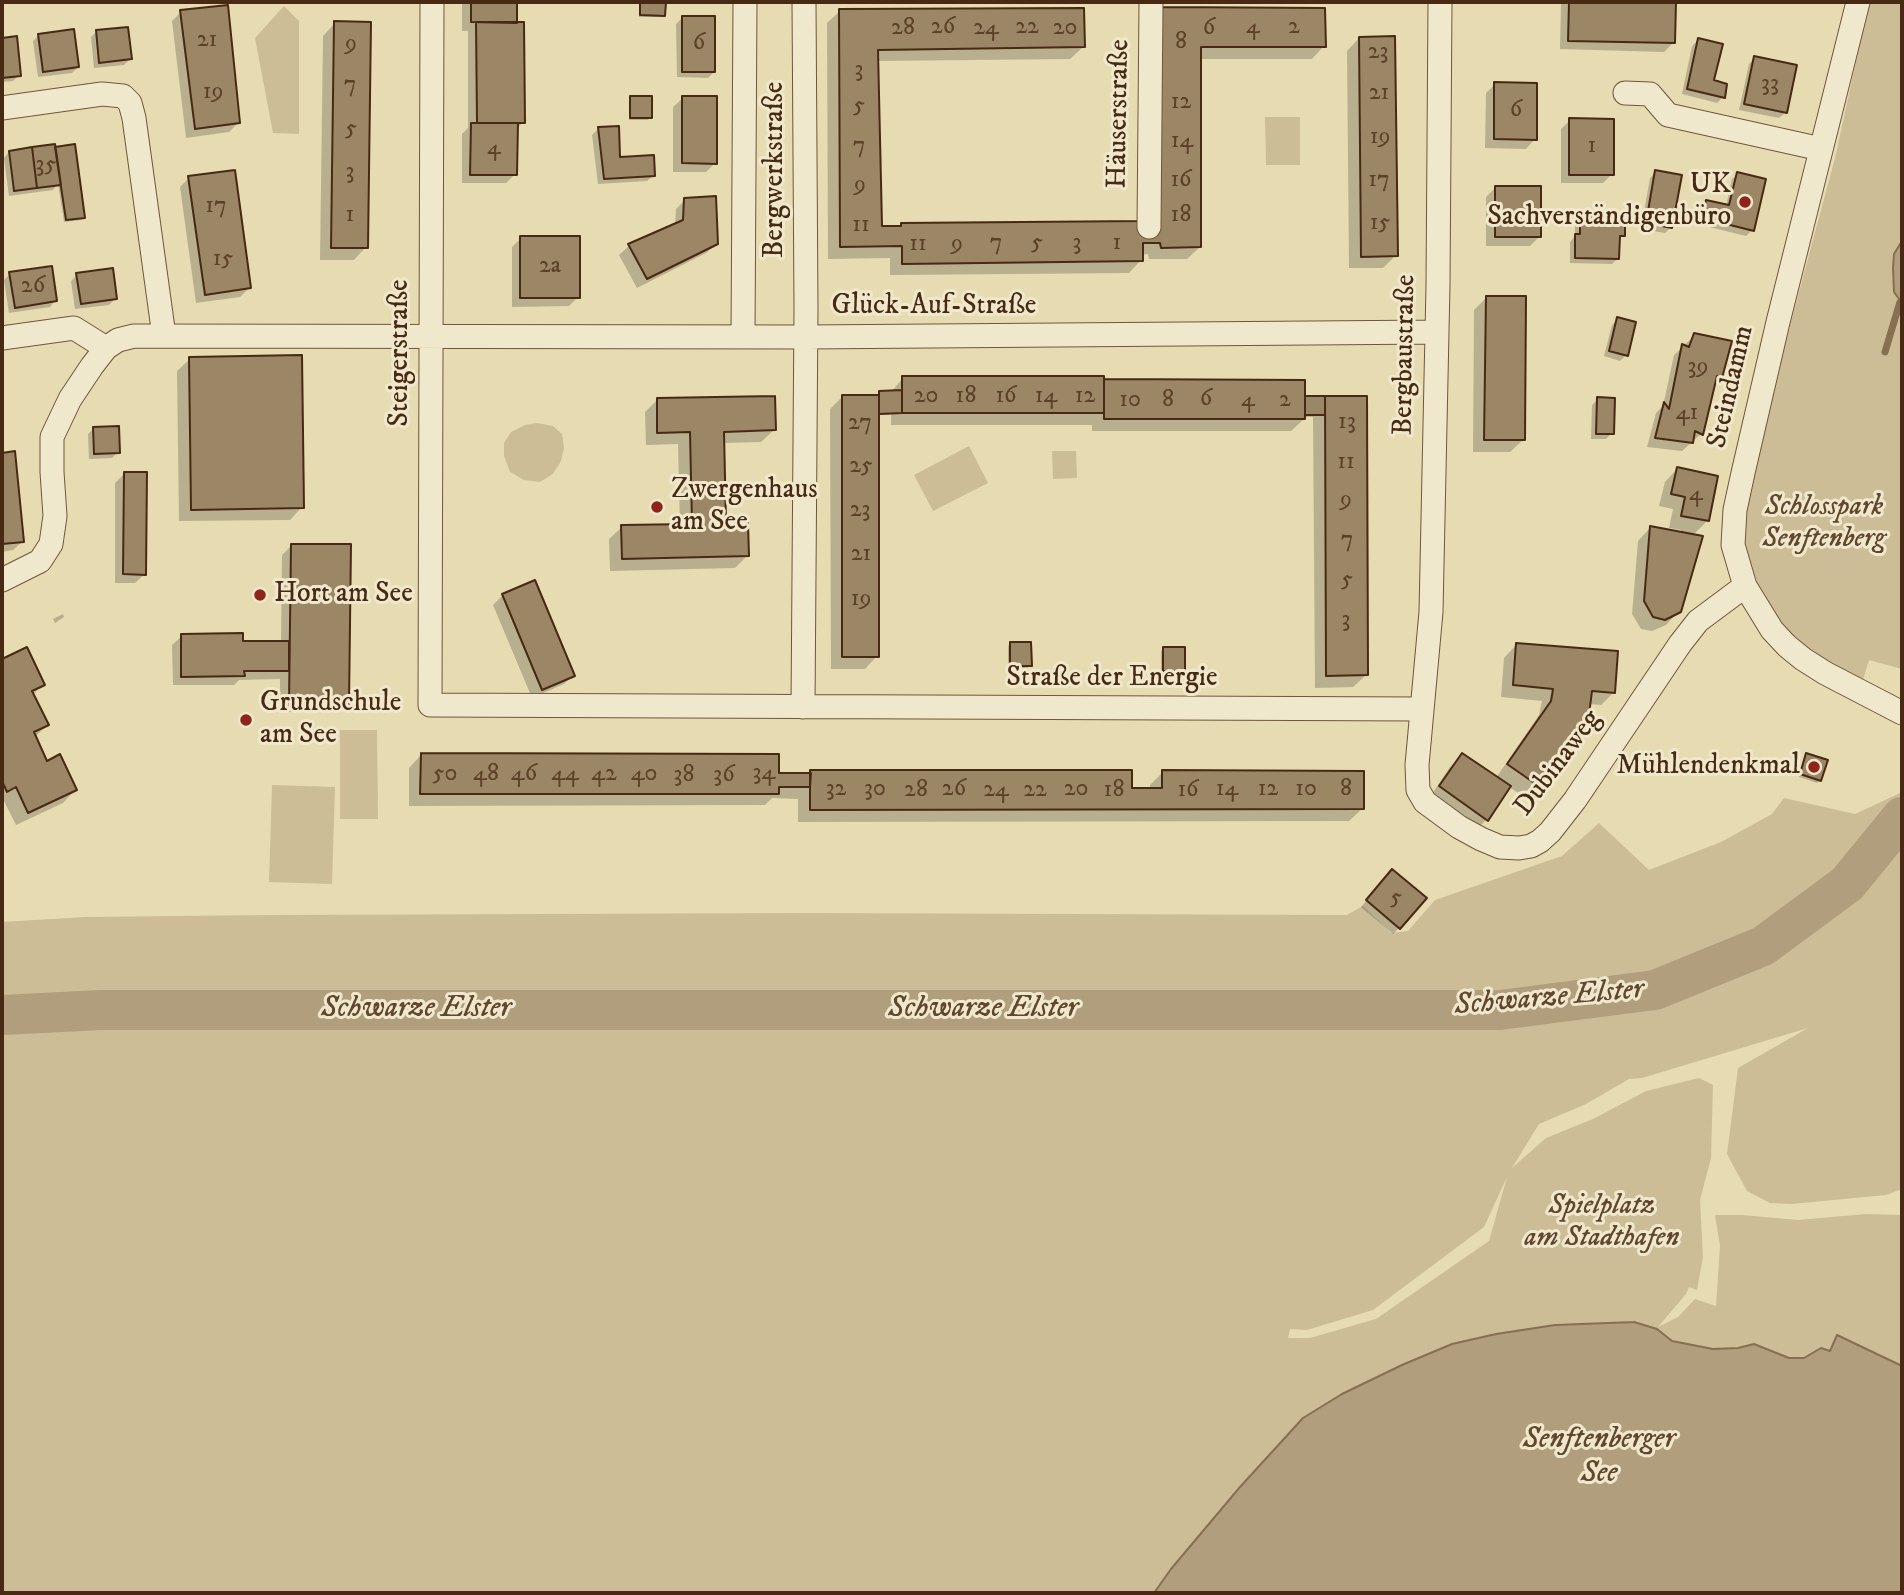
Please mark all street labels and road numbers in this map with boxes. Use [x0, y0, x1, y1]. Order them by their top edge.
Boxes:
street label: Häuserstraße [1102, 39, 1138, 189]
street label: Bergwerkstraße [759, 82, 793, 258]
street label: Bergbaustraße [1388, 274, 1424, 436]
street label: Steigerstraße [384, 279, 418, 427]
street label: Glück-Auf-Straße [832, 290, 1036, 324]
street label: Steindamm [1702, 322, 1762, 452]
street label: Straße der Energie [1006, 662, 1218, 696]
street label: Dubinaweg [1508, 704, 1610, 824]

